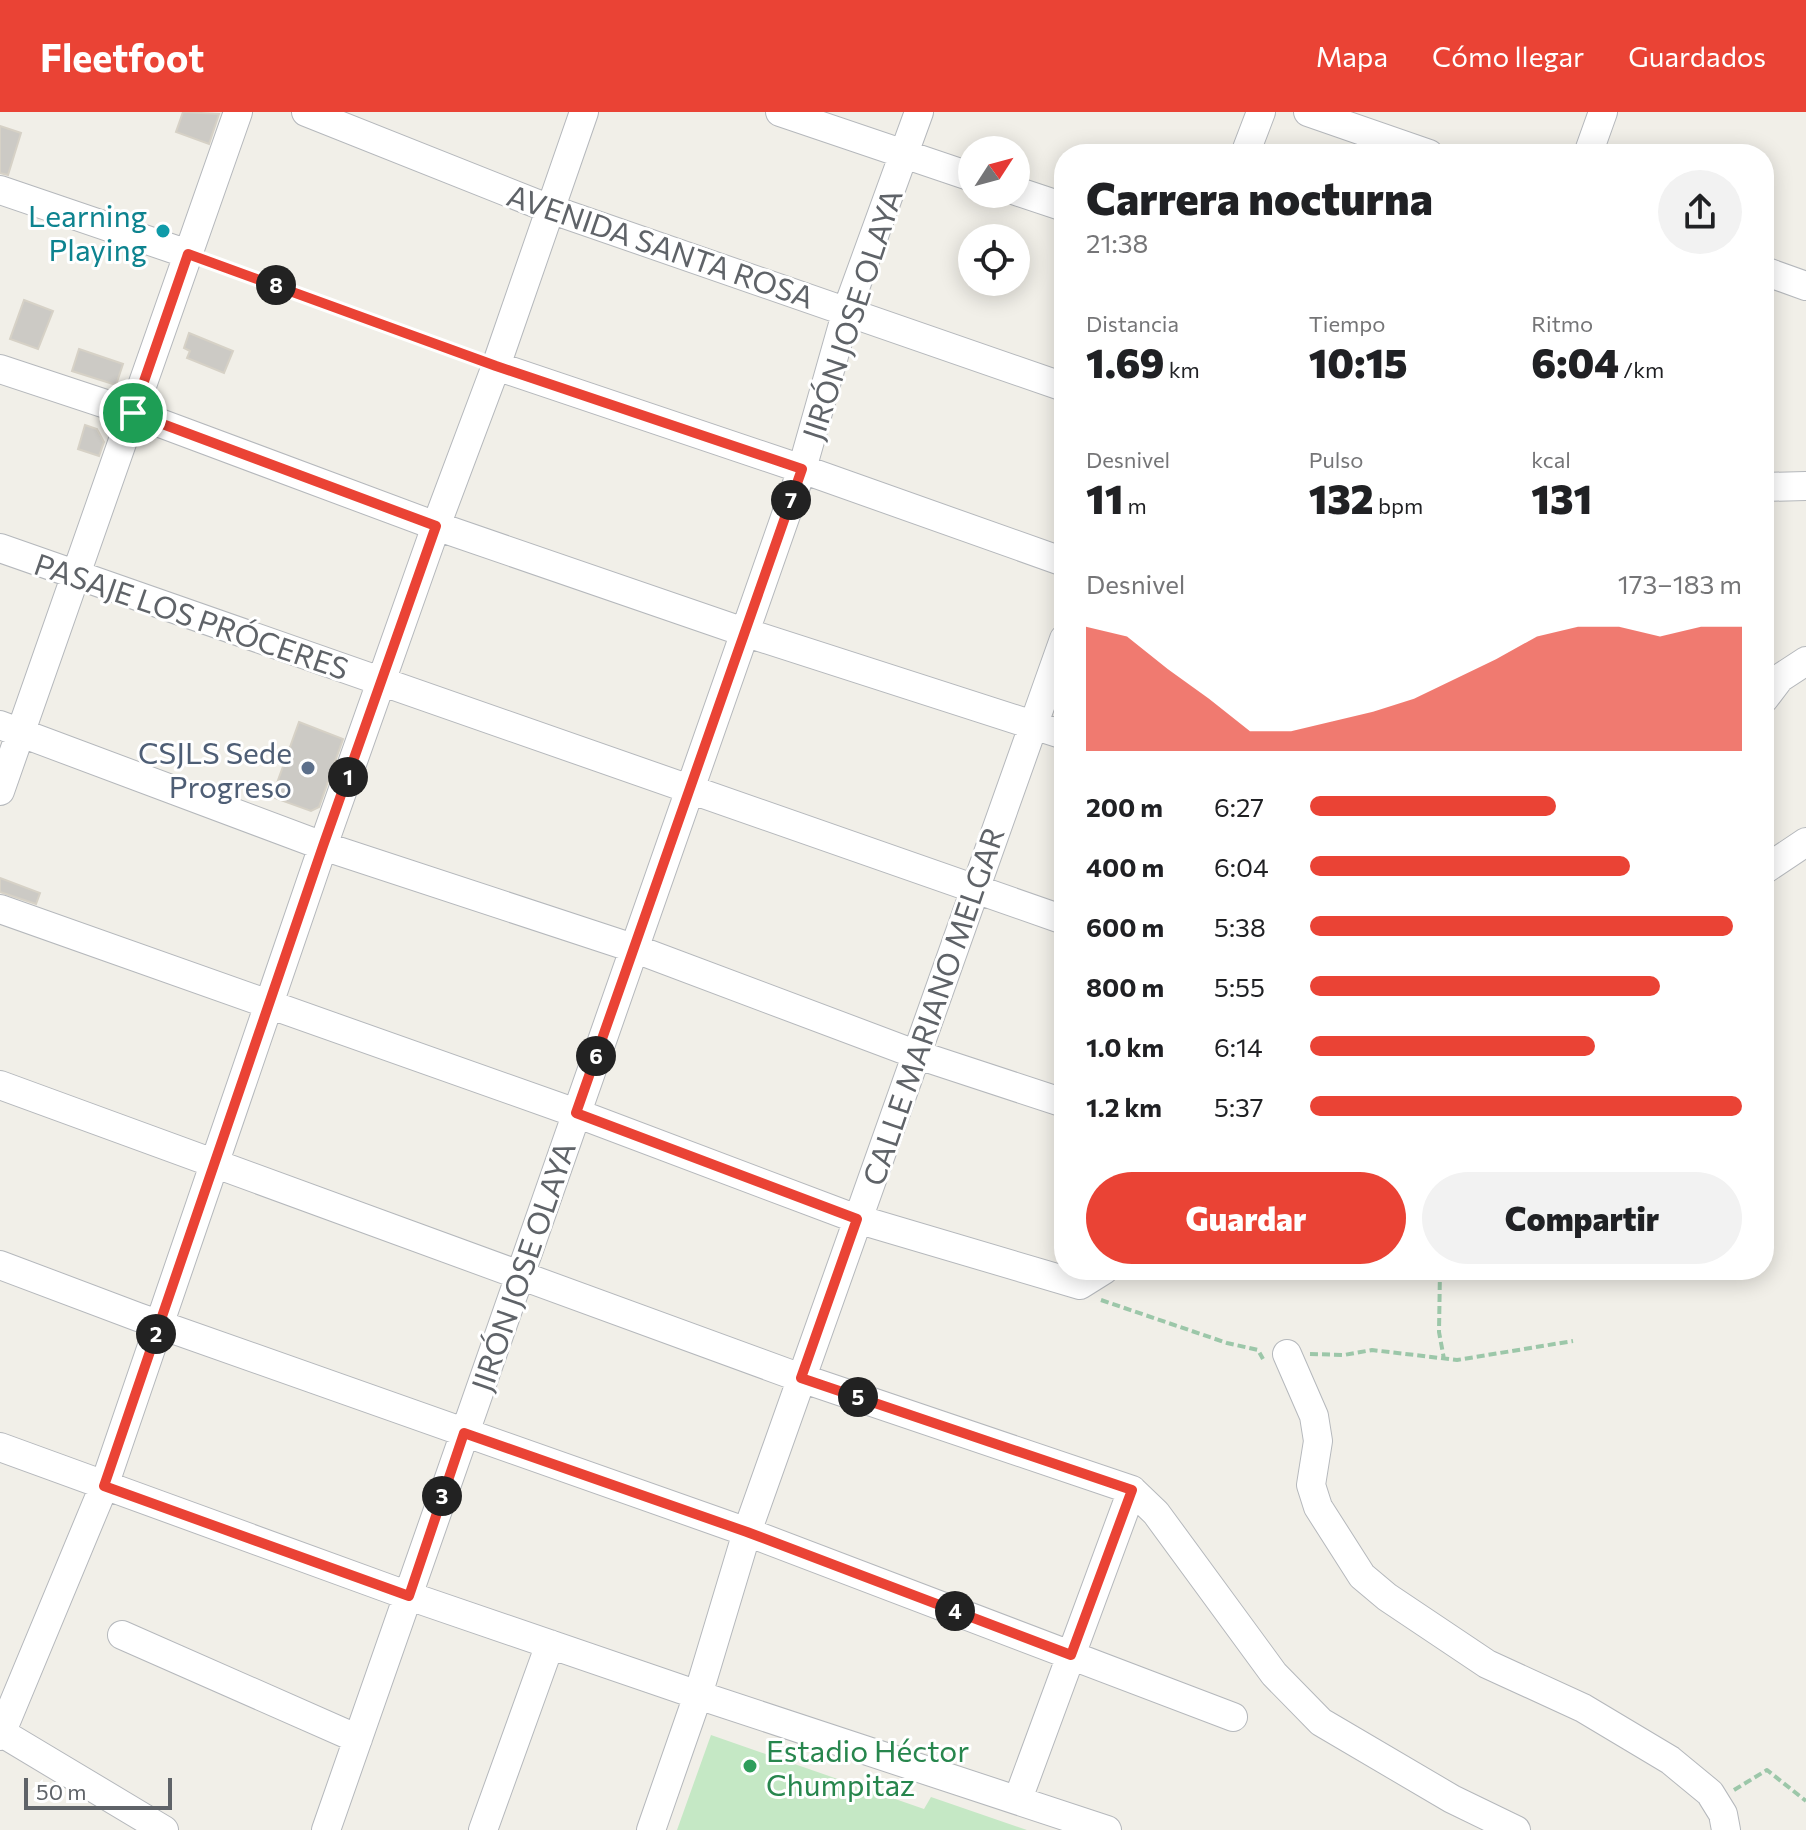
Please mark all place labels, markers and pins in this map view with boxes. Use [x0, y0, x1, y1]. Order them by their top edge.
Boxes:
place label: Learning Playing [28, 196, 147, 267]
marker: Learning Playing [154, 222, 172, 240]
pin: 8 [256, 265, 296, 305]
pin [99, 379, 167, 447]
pin: 7 [771, 480, 811, 520]
place label: CSJLS Sede Progreso [138, 733, 292, 804]
pin: 1 [328, 757, 368, 797]
marker: CSJLS Sede Progreso [299, 759, 317, 777]
pin: 6 [576, 1036, 616, 1076]
pin: 2 [136, 1314, 176, 1354]
pin: 5 [838, 1377, 878, 1417]
pin: 3 [422, 1476, 462, 1516]
pin: 4 [935, 1591, 975, 1631]
place label: Estadio Héctor Chumpitaz [766, 1731, 969, 1802]
marker: Estadio Héctor Chumpitaz [741, 1757, 759, 1775]

